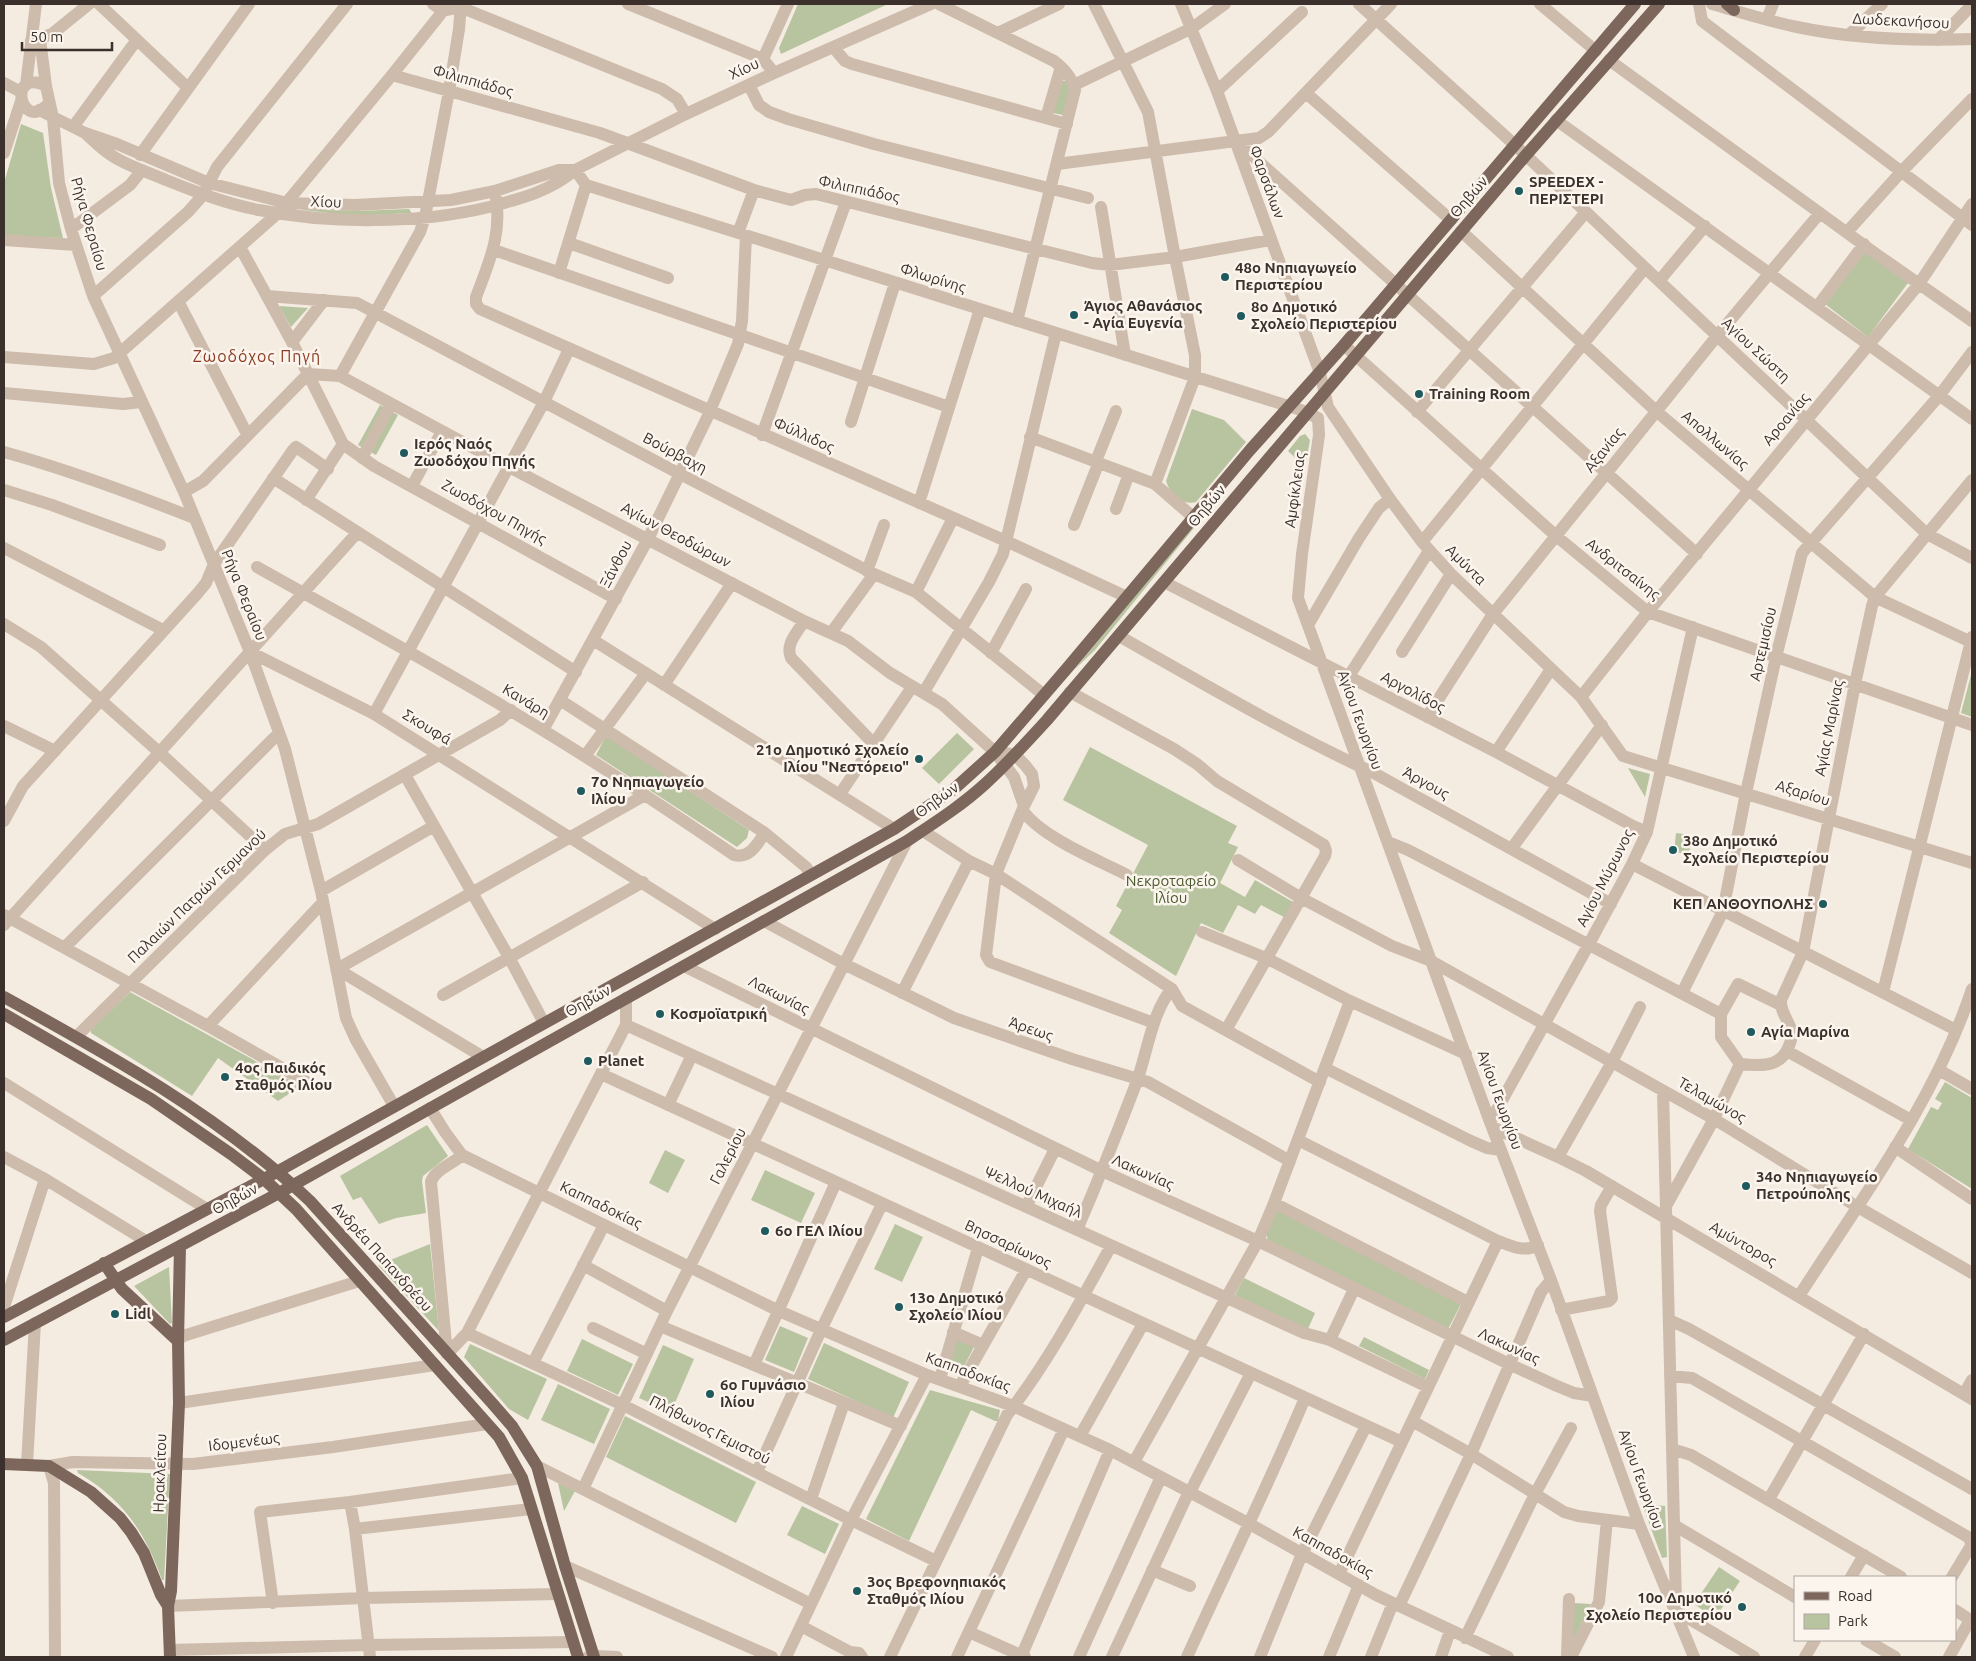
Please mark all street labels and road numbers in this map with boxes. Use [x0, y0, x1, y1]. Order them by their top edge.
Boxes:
street label: Δωδεκανήσου [1852, 9, 1950, 32]
street label: Χίου [726, 54, 761, 83]
street label: Φιλιππιάδος [431, 61, 516, 100]
street label: Φαρσάλων [1246, 143, 1289, 221]
street label: Φιλιππιάδος [817, 172, 902, 205]
street label: Θηβών [1446, 173, 1491, 221]
street label: Ρήγα Φεραίου [68, 175, 111, 273]
street label: Χίου [310, 192, 342, 211]
street label: Φλωρίνης [898, 259, 968, 296]
street label: Αγίου Σώστη [1719, 314, 1794, 385]
street label: Αροανίας [1759, 389, 1813, 448]
street label: Απολλωνίας [1678, 407, 1752, 473]
street label: Φύλλιδος [771, 414, 837, 456]
street label: Αξανίας [1580, 424, 1627, 475]
street label: Βούρβαχη [640, 429, 710, 476]
street label: Αμφίκλειας [1281, 451, 1308, 529]
street label: Ζωοδόχου Πηγής [439, 476, 550, 547]
street label: Θηβών [1184, 481, 1229, 530]
street label: Αγίων Θεοδώρων [619, 498, 734, 571]
street label: Ανδριτσαίνης [1583, 534, 1664, 603]
street label: Ξάνθου [596, 537, 635, 590]
street label: Αμύντα [1443, 541, 1490, 588]
street label: Ρήγα Φεραίου [218, 547, 270, 643]
street label: Αρτεμισίου [1746, 605, 1779, 683]
street label: Αγίου Γεωργίου [1335, 668, 1386, 772]
street label: Αργολίδος [1378, 668, 1448, 716]
street label: Αγίας Μαρίνας [1811, 678, 1846, 778]
street label: Κανάρη [500, 680, 553, 721]
street label: Σκουφά [400, 705, 455, 748]
street label: Άργους [1400, 763, 1452, 802]
street label: Αξαρίου [1774, 776, 1832, 809]
street label: Θηβών [912, 778, 962, 821]
street label: Παλαιών Πατρών Γερμανού [124, 825, 269, 966]
street label: Αγίου Μύρωνος [1573, 826, 1637, 929]
street label: Λακωνίας [746, 972, 812, 1017]
street label: Θηβών [562, 981, 613, 1020]
street label: Άρεως [1007, 1013, 1056, 1044]
street label: Αγίου Γεωργίου [1475, 1048, 1526, 1152]
street label: Τελαμώνος [1675, 1073, 1749, 1126]
street label: Γαλερίου [706, 1125, 749, 1187]
street label: Λακωνίας [1110, 1150, 1177, 1193]
street label: Ψελλού Μιχαήλ [982, 1162, 1085, 1221]
street label: Καππαδοκίας [557, 1177, 645, 1232]
street label: Θηβών [209, 1180, 260, 1218]
street label: Ανδρέα Παπανδρέου [329, 1199, 436, 1315]
street label: Βησσαρίωνος [962, 1216, 1054, 1271]
street label: Αμύντορος [1707, 1218, 1780, 1270]
street label: Λακωνίας [1476, 1324, 1543, 1367]
street label: Καππαδοκίας [923, 1348, 1013, 1395]
street label: Πλήθωνος Γεμιστού [647, 1392, 773, 1467]
street label: Αγίου Γεωργίου [1616, 1427, 1667, 1531]
street label: Ιδομενέως [207, 1429, 281, 1454]
street label: Ηρακλείτου [150, 1433, 169, 1513]
street label: Καππαδοκίας [1290, 1523, 1377, 1581]

